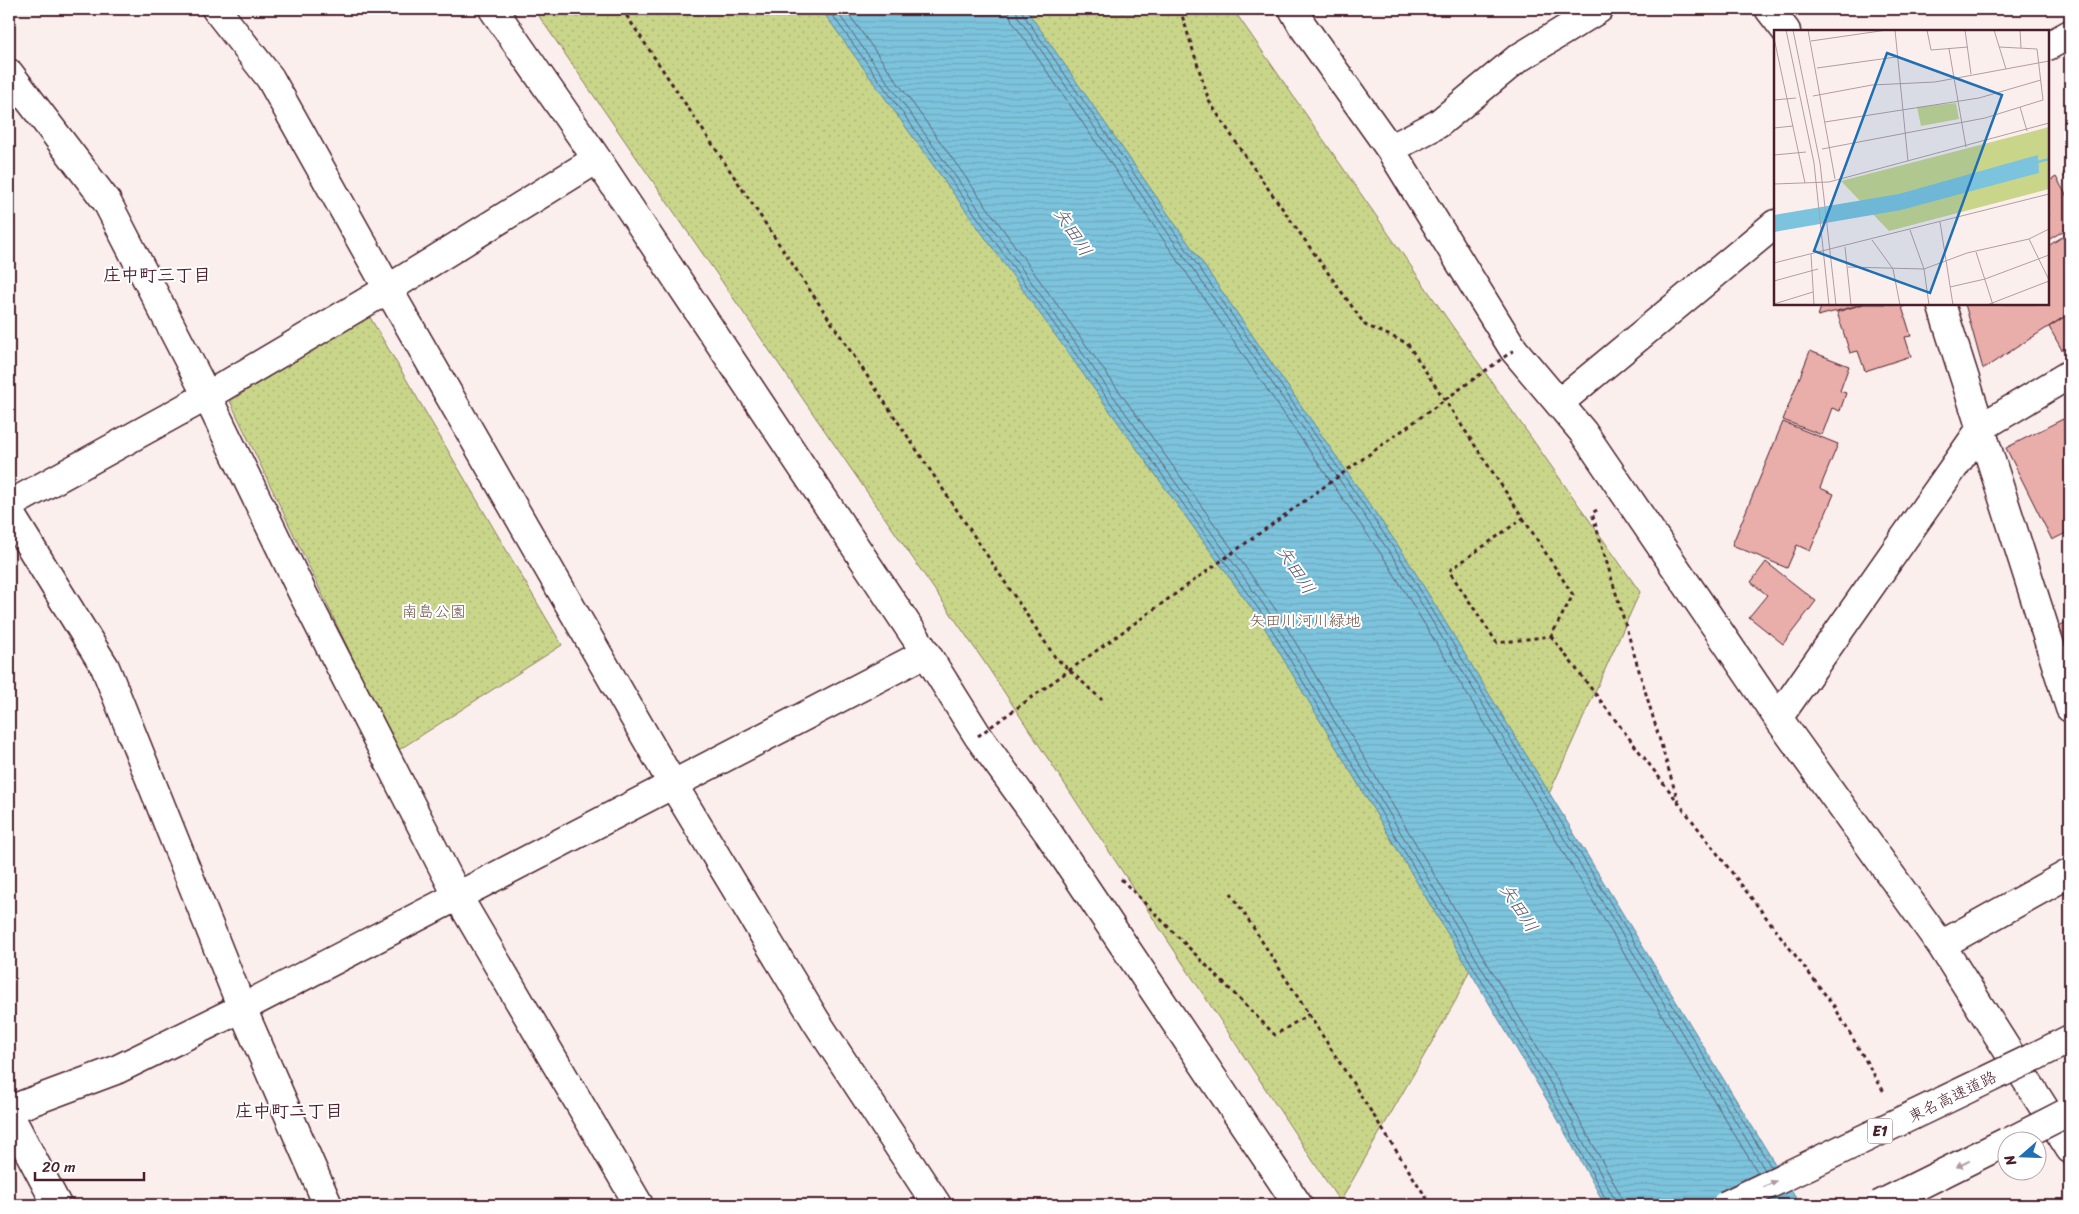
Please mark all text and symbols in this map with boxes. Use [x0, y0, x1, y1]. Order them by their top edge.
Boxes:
inset map [1774, 30, 2049, 305]
water label: 矢田川 [1045, 201, 1101, 263]
district label: 庄中町三丁目 [103, 259, 211, 291]
water label: 矢田川 [1268, 539, 1324, 601]
park label: 南島公園 [402, 597, 466, 626]
park label: 矢田川河川緑地 [1249, 606, 1361, 635]
water label: 矢田川 [1491, 877, 1547, 939]
street label: 東名高速道路 [1903, 1062, 2002, 1131]
district label: 庄中町二丁目 [235, 1095, 343, 1127]
road number: E1 [1868, 1118, 1892, 1144]
north arrow [1996, 1132, 2046, 1182]
scale bar [35, 1149, 144, 1181]
text: N [1997, 1151, 2024, 1170]
text: 20 m [42, 1154, 76, 1180]
one-way arrow [1956, 1160, 1970, 1168]
one-way arrow [1763, 1180, 1777, 1188]

